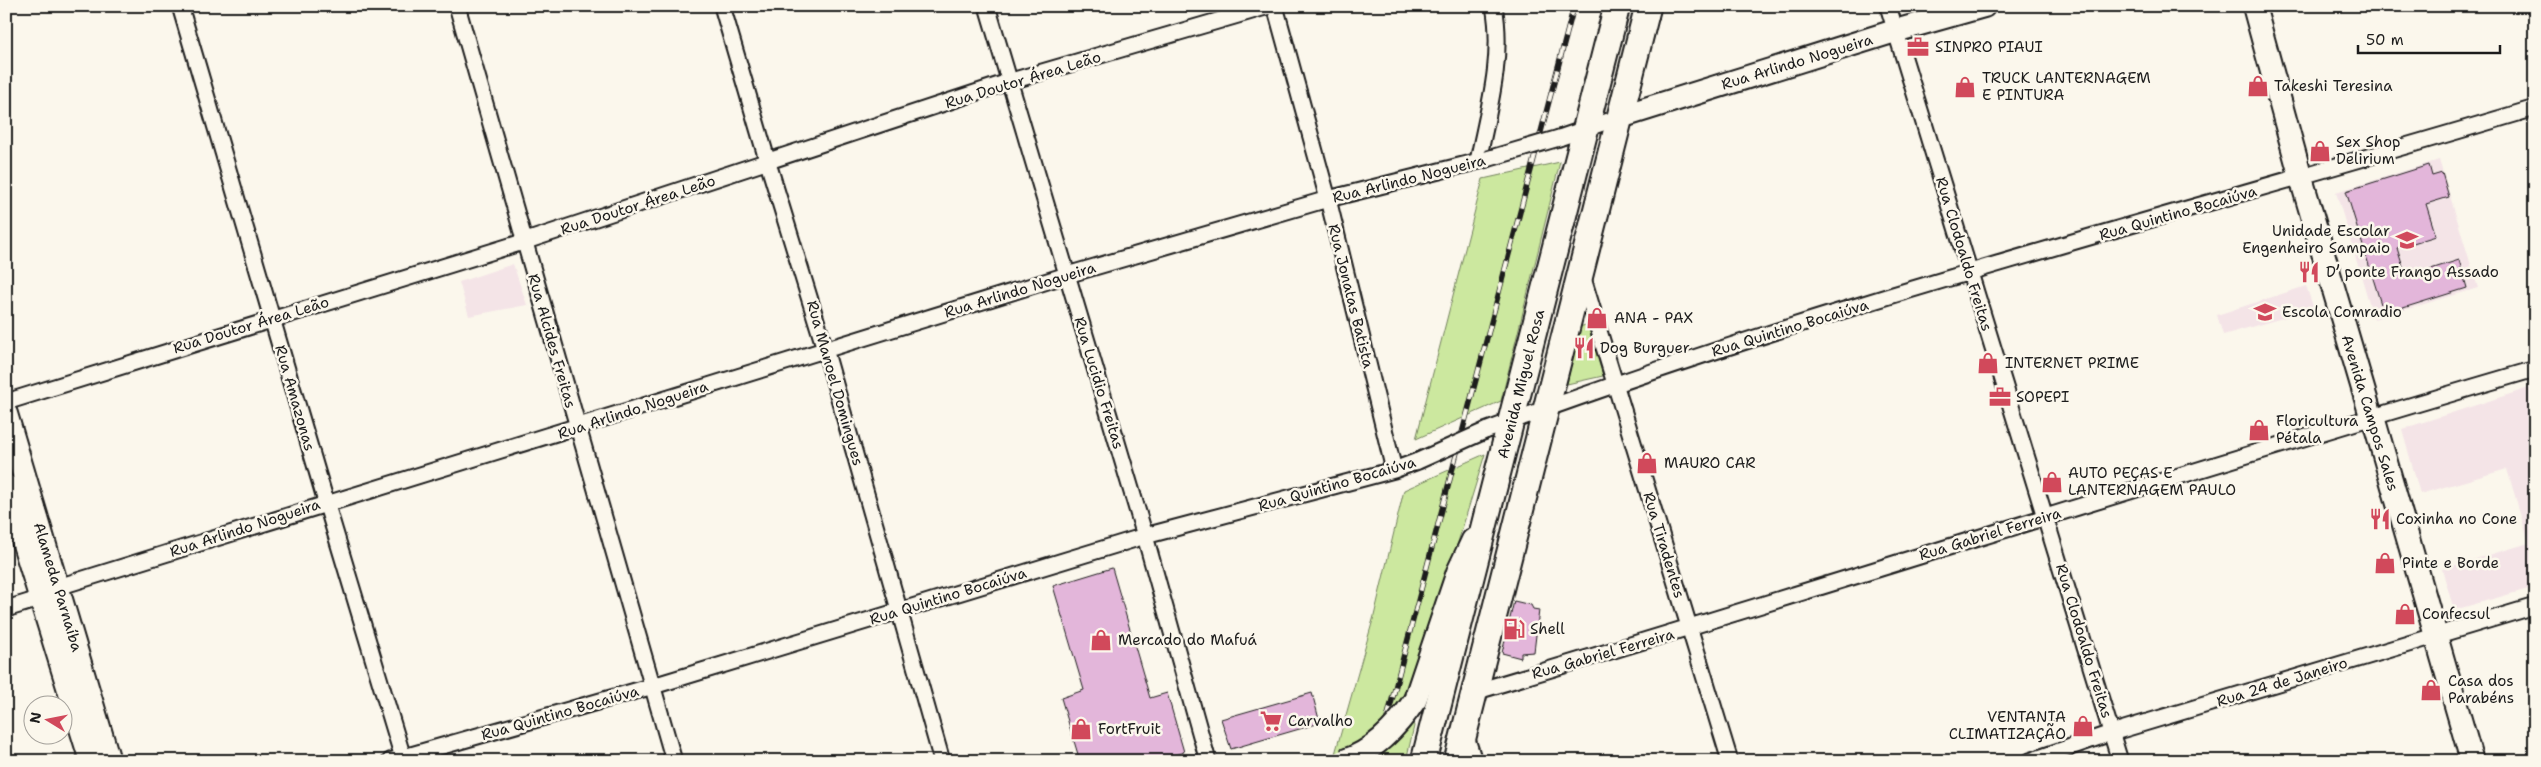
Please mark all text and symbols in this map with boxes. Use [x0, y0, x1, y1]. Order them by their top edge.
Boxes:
scale bar [2358, 22, 2501, 54]
street label: Rua Arlindo Nogueira [1719, 29, 1876, 95]
text: 50 m [2366, 30, 2404, 50]
office icon: SINPRO PIAUI [1905, 34, 1931, 60]
place label: SINPRO PIAUI [1935, 37, 2043, 57]
street label: Rua Doutor Área Leão [942, 46, 1103, 113]
place label: TRUCK LANTERNAGEM E PINTURA [1982, 68, 2151, 105]
shop icon: Takeshi Teresina [2245, 73, 2271, 99]
shop icon: TRUCK LANTERNAGEM E PINTURA [1952, 74, 1978, 100]
place label: Takeshi Teresina [2274, 76, 2393, 96]
place label: Sex Shop Delirium [2336, 132, 2401, 169]
shop icon: Sex Shop Delirium [2307, 138, 2333, 164]
street label: Rua Arlindo Nogueira [1330, 150, 1488, 208]
street label: Rua Doutor Área Leão [558, 170, 718, 240]
street label: Rua Clodoaldo Freitas [1931, 174, 1997, 334]
street label: Rua Quintino Bocaiúva [2097, 181, 2260, 245]
place label: Unidade Escolar Engenheiro Sampaio [2242, 221, 2390, 258]
street label: Rua Jonatas Batista [1323, 222, 1379, 371]
school or university icon: Unidade Escolar Engenheiro Sampaio [2394, 227, 2420, 253]
street label: Rua Arlindo Nogueira [942, 257, 1099, 323]
restaurant icon: D’ ponte Frango Assado [2296, 259, 2322, 285]
place label: D’ ponte Frango Assado [2326, 262, 2499, 282]
street label: Rua Alcides Freitas [523, 271, 581, 411]
street label: Rua Doutor Área Leão [170, 291, 331, 358]
street label: Rua Quintino Bocaiúva [1709, 294, 1872, 361]
street label: Rua Manoel Domingues [802, 298, 868, 468]
school or university icon: Escola Comradio [2252, 299, 2278, 325]
place label: Escola Comradio [2282, 302, 2402, 322]
shop icon: ANA - PAX [1584, 305, 1610, 331]
street label: Avenida Miguel Rosa [1493, 307, 1549, 461]
place label: ANA - PAX [1614, 308, 1694, 328]
street label: Rua Lucidio Freitas [1069, 314, 1129, 452]
street label: Avenida Campos Sales [2337, 332, 2403, 494]
restaurant icon: Dog Burguer [1571, 335, 1597, 361]
place label: Dog Burguer [1600, 338, 1690, 358]
street label: Rua Amazonas [270, 343, 320, 453]
shop icon: INTERNET PRIME [1975, 350, 2001, 376]
place label: INTERNET PRIME [2005, 353, 2139, 373]
street label: Rua Arlindo Nogueira [555, 376, 711, 444]
office icon: SOPEPI [1987, 384, 2013, 410]
place label: SOPEPI [2016, 387, 2069, 407]
place label: Floricultura Pétala [2276, 411, 2359, 448]
shop icon: Floricultura Pétala [2246, 417, 2272, 443]
shop icon: MAURO CAR [1634, 450, 1660, 476]
street label: Rua Quintino Bocaiúva [1256, 452, 1419, 516]
place label: MAURO CAR [1664, 453, 1756, 473]
place label: AUTO PEÇAS E LANTERNAGEM PAULO [2068, 463, 2236, 500]
shop icon: AUTO PEÇAS E LANTERNAGEM PAULO [2039, 469, 2065, 495]
street label: Rua Tiradentes [1638, 490, 1690, 600]
street label: Rua Arlindo Nogueira [167, 494, 323, 562]
street label: Rua Gabriel Ferreira [1917, 503, 2064, 565]
restaurant icon: Coxinha no Cone [2367, 506, 2393, 532]
place label: Coxinha no Cone [2396, 509, 2517, 529]
street label: Alameda Parnaíba [29, 520, 87, 655]
shop icon: Pinte e Borde [2372, 550, 2398, 576]
place label: Pinte e Borde [2402, 553, 2499, 573]
street label: Rua Clodoaldo Freitas [2051, 561, 2117, 721]
street label: Rua Quintino Bocaiúva [867, 562, 1030, 629]
shop icon: Confecsul [2392, 601, 2418, 627]
place label: Confecsul [2422, 604, 2491, 624]
fuel station icon: Shell [1501, 616, 1527, 642]
place label: Shell [1530, 619, 1565, 639]
street label: Rua Gabriel Ferreira [1529, 624, 1677, 684]
shop icon: Mercado do Mafuá [1088, 627, 1114, 653]
place label: Mercado do Mafuá [1118, 630, 1258, 650]
street label: Rua 24 de Janeiro [2214, 653, 2350, 711]
place label: Casa dos Parabéns [2448, 671, 2514, 708]
shop icon: Casa dos Parabéns [2418, 677, 2444, 703]
street label: Rua Quintino Bocaiúva [479, 681, 642, 745]
north arrow [22, 694, 72, 744]
place label: VENTANIA CLIMATIZAÇÃO [1949, 707, 2066, 744]
supermarket icon: Carvalho [1258, 708, 1284, 734]
text: N [25, 711, 45, 725]
place label: Carvalho [1288, 711, 1353, 731]
shop icon: VENTANIA CLIMATIZAÇÃO [2070, 713, 2096, 739]
shop icon: FortFruit [1068, 716, 1094, 742]
place label: FortFruit [1098, 719, 1161, 739]

